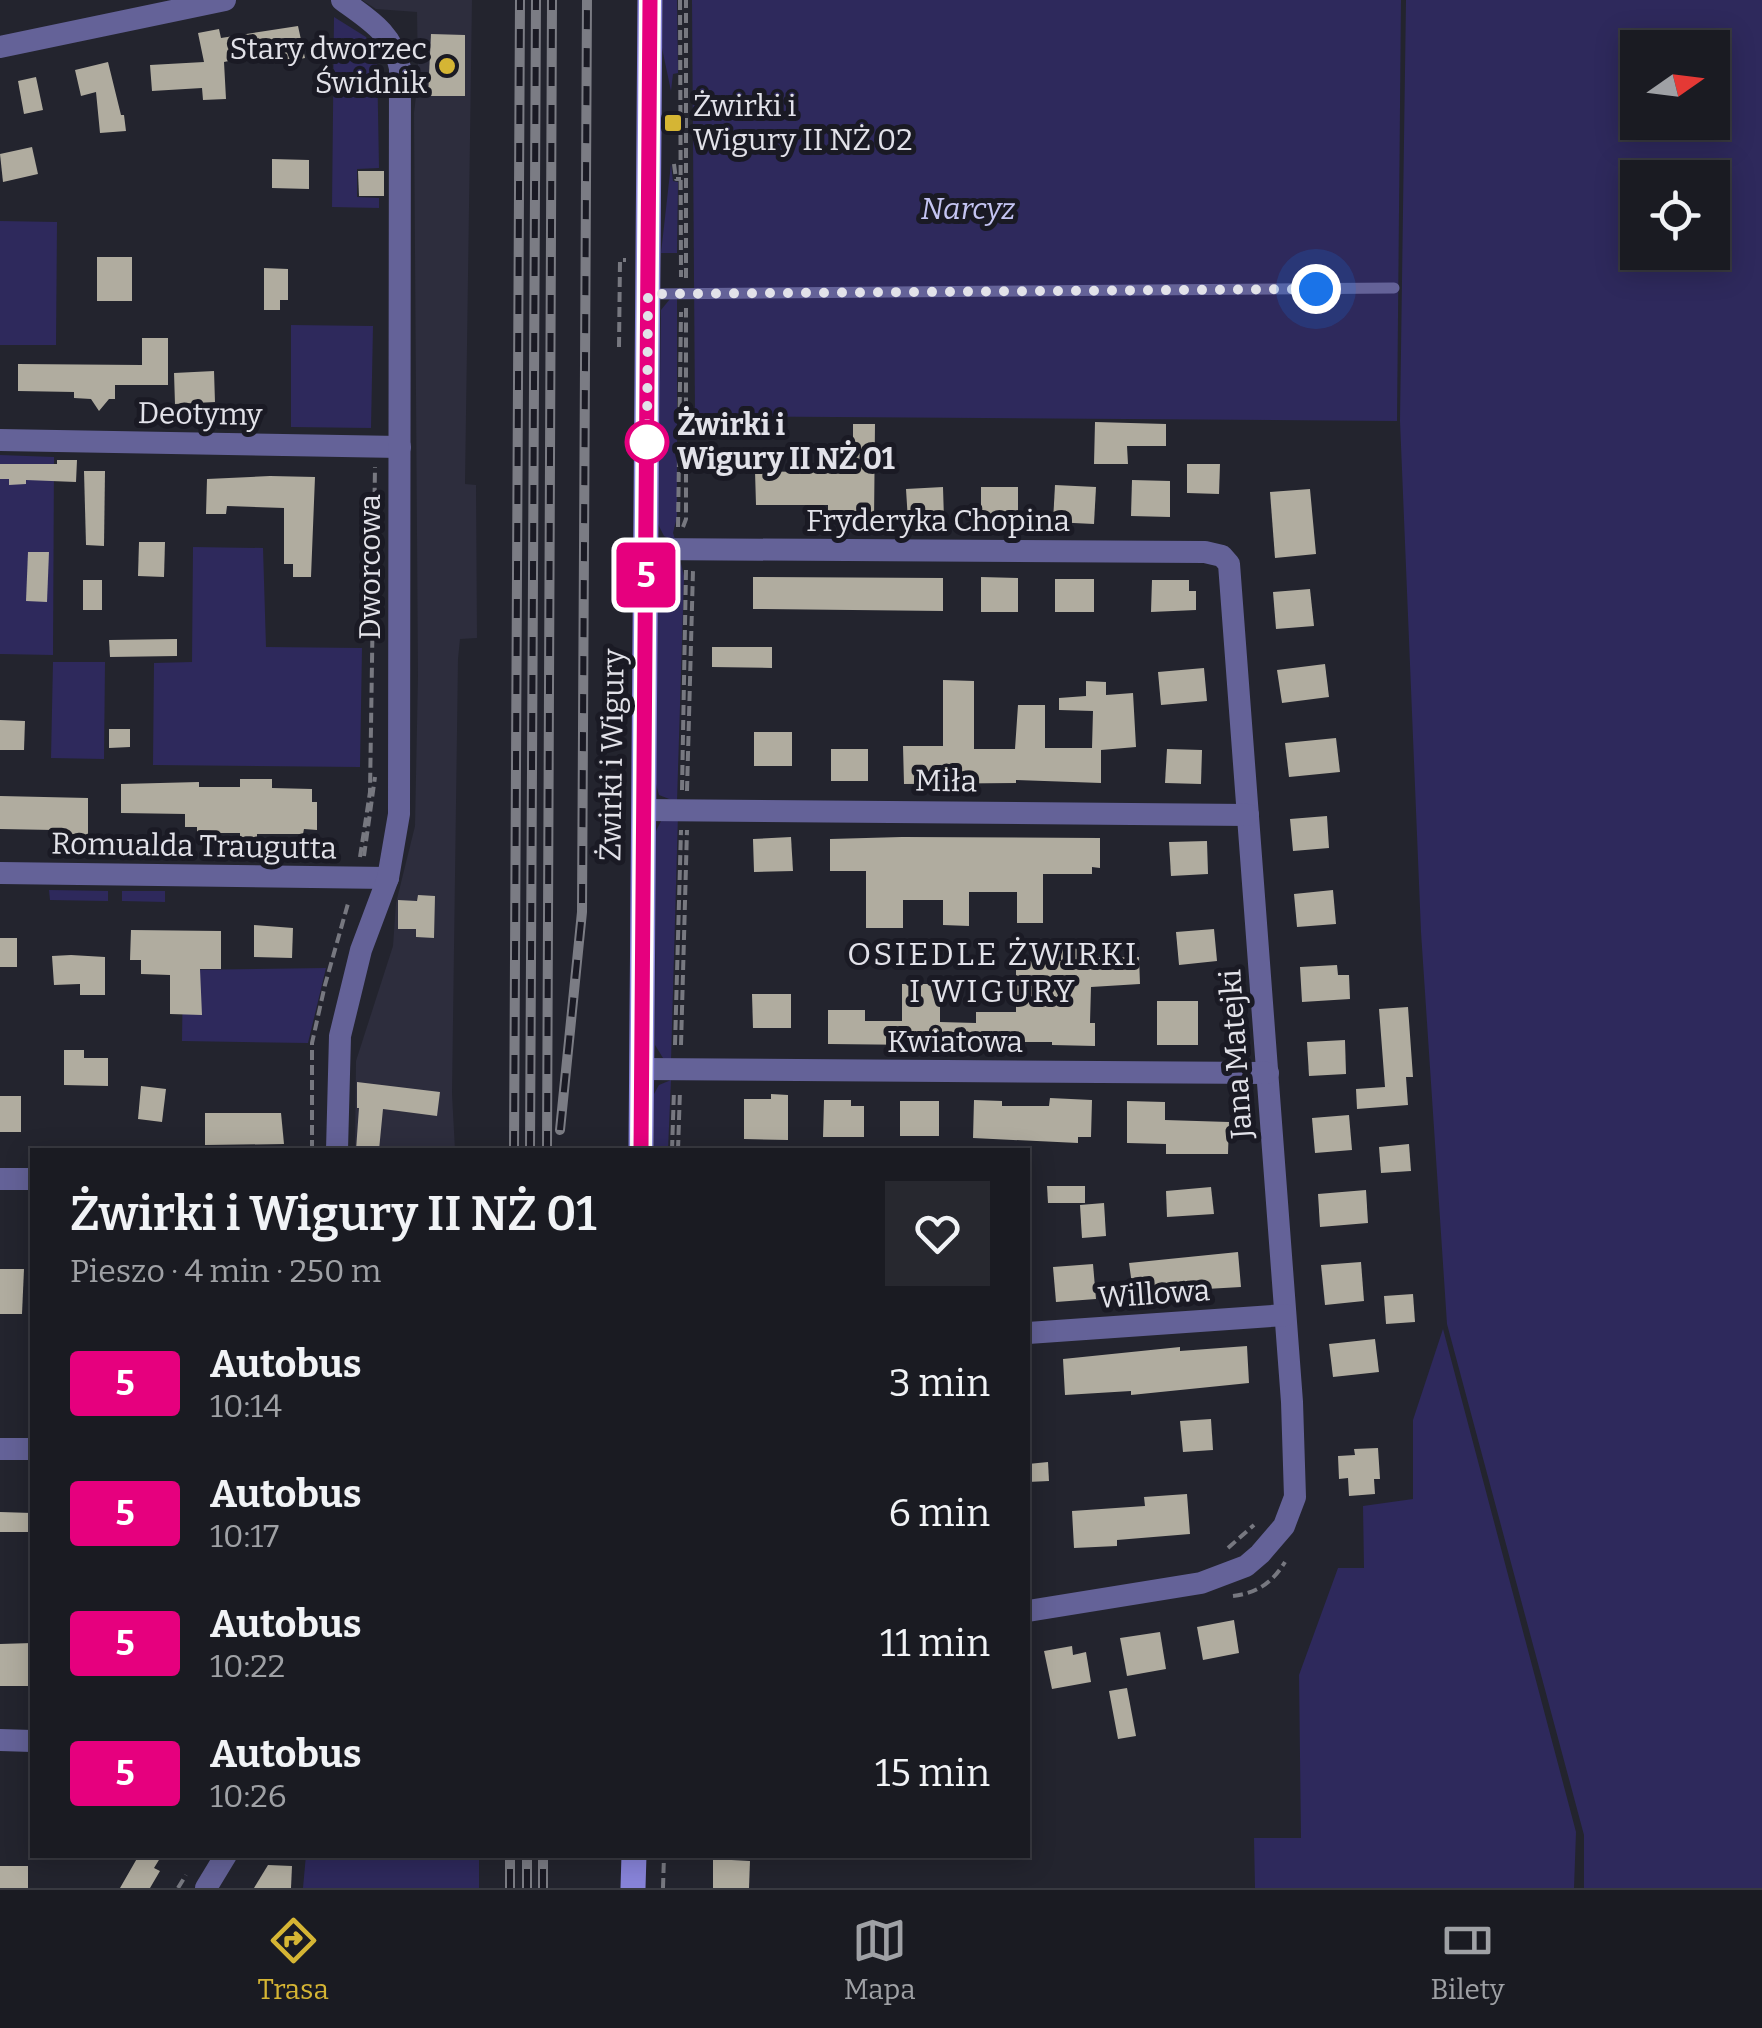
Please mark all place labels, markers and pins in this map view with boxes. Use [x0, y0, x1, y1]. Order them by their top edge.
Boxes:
place label: Stary dworzec Świdnik [229, 31, 427, 101]
marker: Stary dworzec Świdnik [436, 55, 458, 77]
place label: Żwirki i Wigury II NŻ 02 [693, 88, 913, 158]
marker: Żwirki i Wigury II NŻ 02 [662, 112, 684, 134]
place label: Żwirki i Wigury II NŻ 01 [677, 406, 895, 477]
marker: Żwirki i Wigury II NŻ 01 [626, 421, 668, 463]

